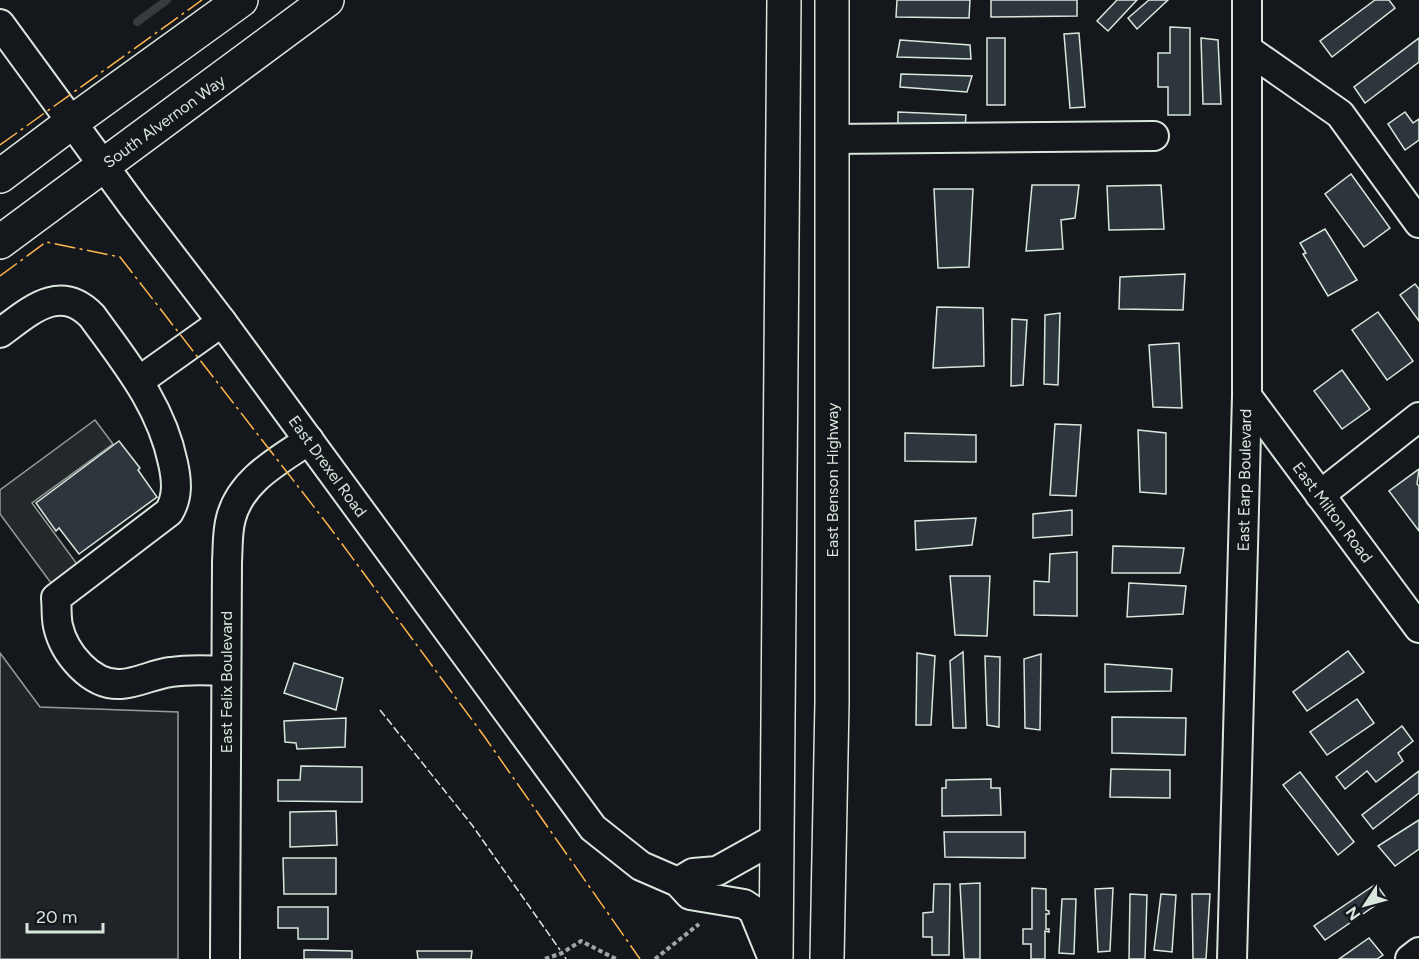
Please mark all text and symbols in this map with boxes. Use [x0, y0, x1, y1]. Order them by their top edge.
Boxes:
street label: South Alvernon Way [100, 71, 229, 172]
street label: East Benson Highway [823, 402, 842, 557]
street label: East Earp Boulevard [1234, 409, 1255, 551]
street label: East Drexel Road [284, 412, 371, 521]
street label: East Milton Road [1289, 458, 1377, 566]
street label: East Felix Boulevard [217, 611, 236, 753]
north arrow [1335, 875, 1395, 935]
scale bar [27, 896, 104, 934]
text: N [1342, 903, 1365, 924]
text: 20 m [36, 906, 77, 928]

